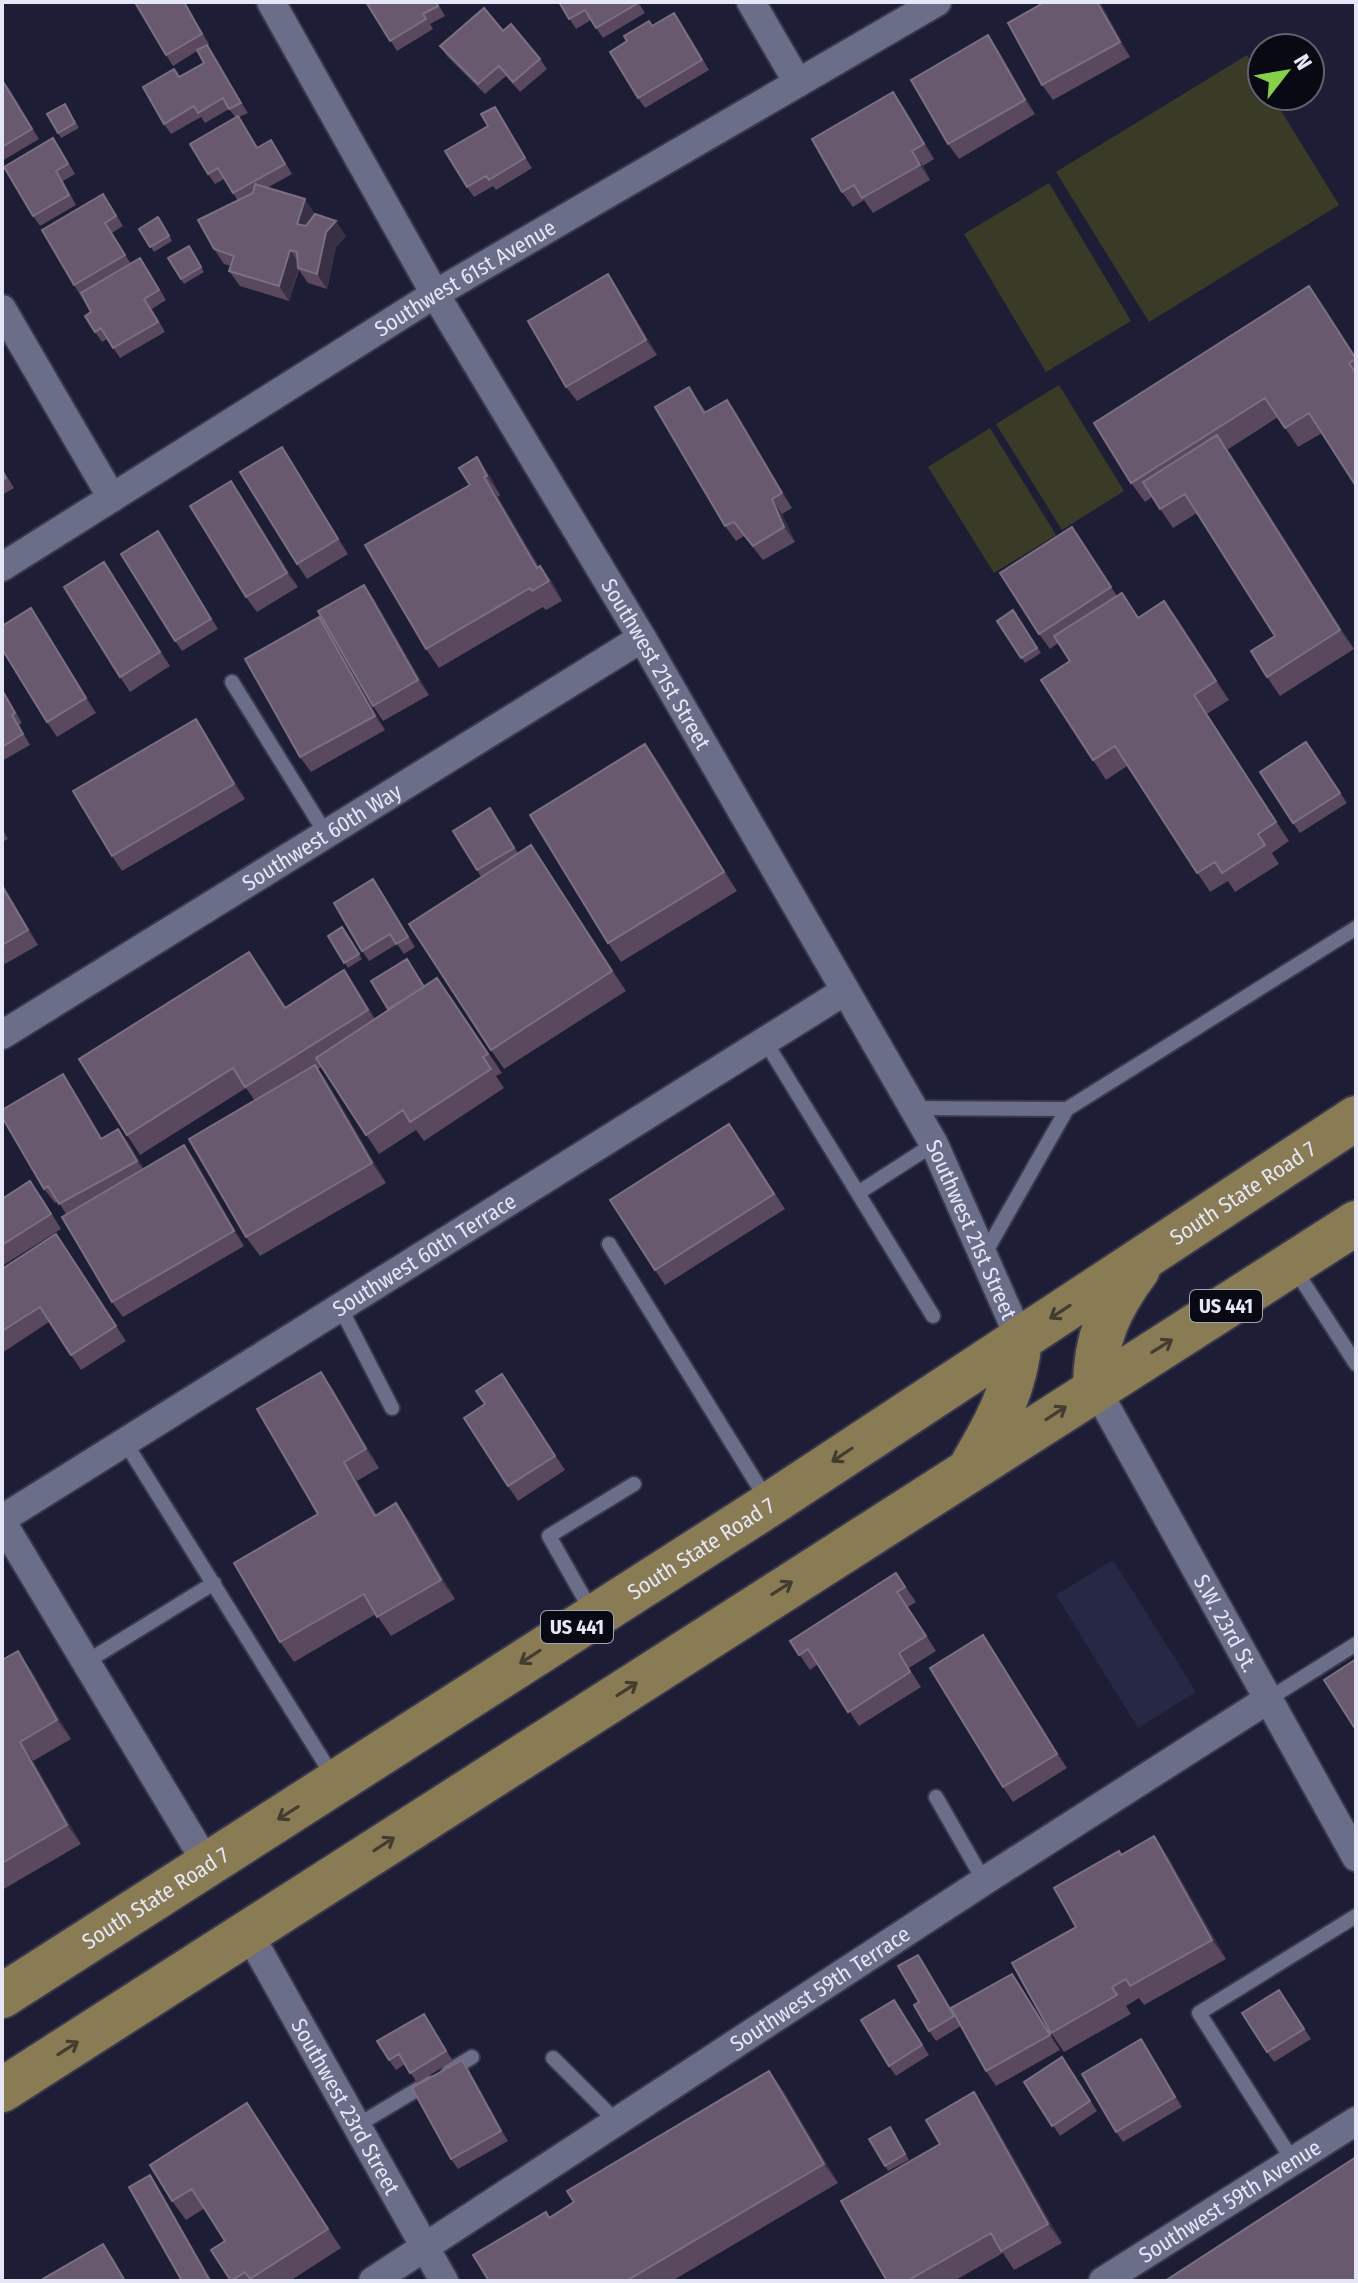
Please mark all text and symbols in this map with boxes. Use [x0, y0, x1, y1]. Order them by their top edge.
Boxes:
north arrow [1246, 32, 1326, 112]
text: N [1288, 49, 1318, 75]
street label: Southwest 61st Avenue [369, 213, 560, 342]
street label: Southwest 21st Street [596, 573, 717, 755]
street label: Southwest 60th Way [237, 777, 406, 896]
street label: Southwest 21st Street [920, 1135, 1023, 1324]
street label: South State Road 7 [1164, 1135, 1321, 1251]
street label: Southwest 60th Terrace [327, 1187, 521, 1322]
road number: US 441 [1190, 1290, 1262, 1322]
one-way arrow [1049, 1304, 1071, 1321]
one-way arrow [1150, 1338, 1172, 1355]
one-way arrow [1044, 1405, 1067, 1421]
one-way arrow [832, 1447, 854, 1464]
street label: South State Road 7 [622, 1491, 780, 1605]
street label: S.W. 23rd St. [1188, 1570, 1264, 1676]
one-way arrow [771, 1579, 793, 1596]
road number: US 441 [541, 1611, 613, 1643]
one-way arrow [519, 1650, 542, 1666]
one-way arrow [615, 1680, 637, 1697]
one-way arrow [277, 1805, 300, 1821]
one-way arrow [373, 1836, 395, 1853]
street label: South State Road 7 [77, 1841, 234, 1955]
street label: Southwest 59th Terrace [725, 1920, 915, 2057]
street label: Southwest 23rd Street [286, 2014, 406, 2200]
one-way arrow [56, 2039, 78, 2056]
street label: Southwest 59th Avenue [1134, 2133, 1326, 2268]

